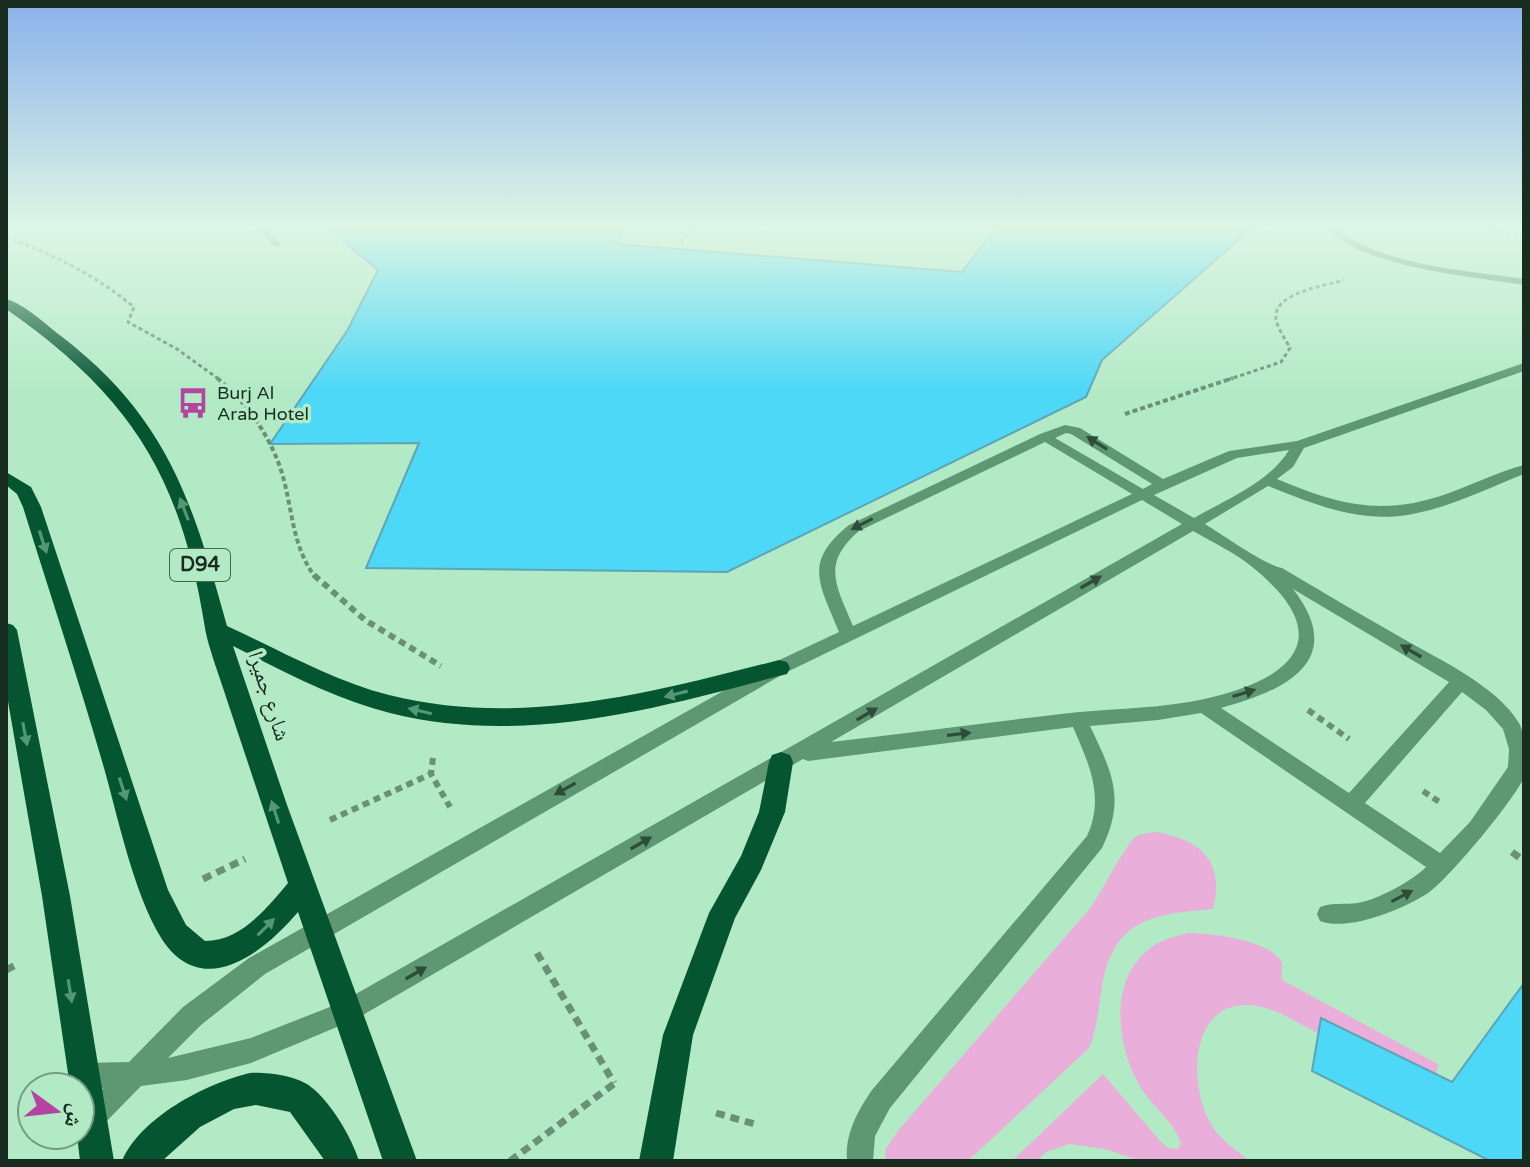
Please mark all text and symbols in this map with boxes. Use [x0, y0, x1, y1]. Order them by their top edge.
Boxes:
place label: Burj Al Arab Hotel [217, 382, 309, 425]
bus stop icon: Burj Al Arab Hotel [176, 386, 210, 420]
one-way arrow [1086, 437, 1108, 451]
one-way arrow [177, 497, 190, 521]
one-way arrow [851, 518, 874, 531]
one-way arrow [37, 530, 50, 554]
road number: D94 [170, 549, 230, 581]
one-way arrow [1080, 575, 1102, 589]
one-way arrow [1400, 645, 1422, 659]
street label: شارع جميرا [242, 648, 296, 744]
one-way arrow [1232, 687, 1256, 699]
one-way arrow [664, 688, 689, 700]
one-way arrow [407, 704, 432, 717]
one-way arrow [855, 707, 878, 721]
one-way arrow [20, 722, 32, 747]
one-way arrow [947, 727, 972, 740]
one-way arrow [117, 778, 129, 802]
one-way arrow [554, 781, 576, 795]
one-way arrow [269, 799, 281, 823]
one-way arrow [630, 836, 652, 850]
one-way arrow [1391, 890, 1414, 903]
one-way arrow [257, 918, 275, 937]
one-way arrow [404, 966, 427, 980]
one-way arrow [64, 978, 77, 1003]
north arrow [16, 1071, 96, 1151]
text: ش [59, 1101, 90, 1131]

